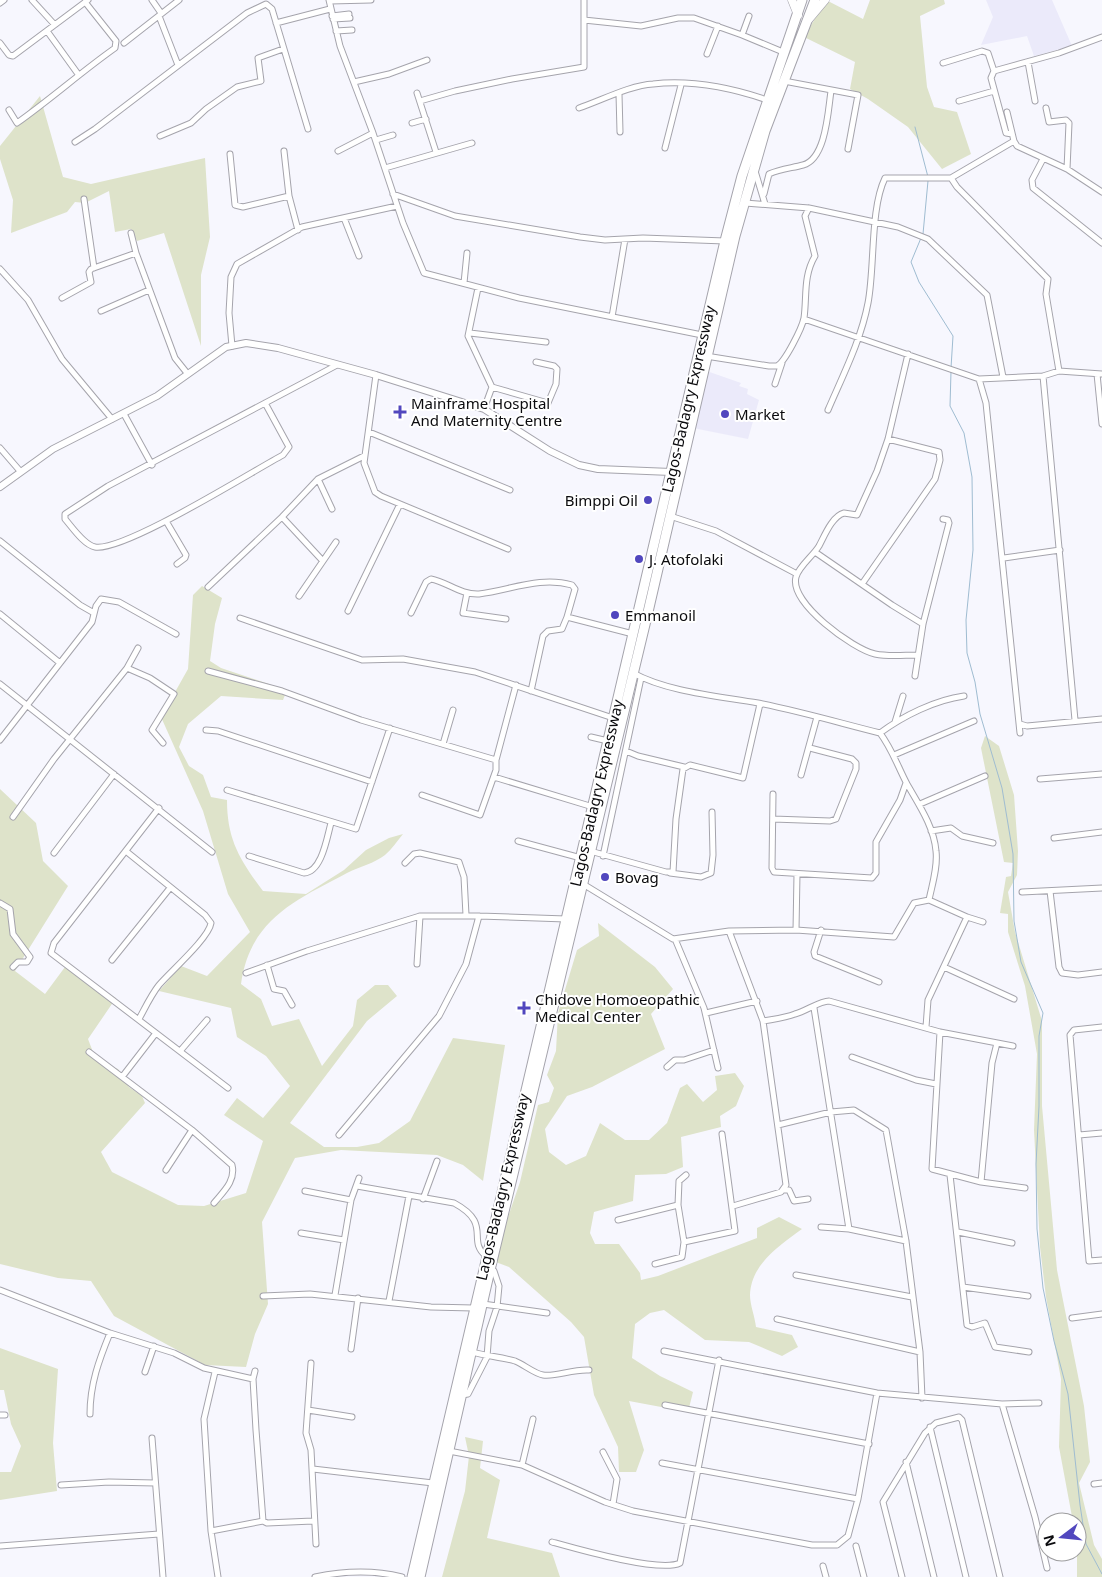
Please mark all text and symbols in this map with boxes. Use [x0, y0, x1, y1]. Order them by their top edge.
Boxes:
street label: Lagos-Badagry Expressway [657, 303, 719, 495]
place label: Mainframe Hospital And Maternity Centre [411, 393, 562, 430]
place label: Market [735, 404, 786, 424]
marker: Mainframe Hospital And Maternity Centre [393, 405, 407, 419]
marker: Market [719, 408, 731, 420]
place label: Bimppi Oil [565, 490, 638, 510]
marker: Bimppi Oil [642, 494, 654, 506]
place label: J. Atofolaki [647, 549, 724, 569]
marker: J. Atofolaki [633, 553, 645, 565]
place label: Emmanoil [625, 605, 696, 625]
marker: Emmanoil [609, 609, 621, 621]
street label: Lagos-Badagry Expressway [565, 697, 627, 889]
place label: Bovag [615, 867, 659, 887]
marker: Bovag [599, 871, 611, 883]
place label: Chidove Homoeopathic Medical Center [535, 989, 700, 1026]
marker: Chidove Homoeopathic Medical Center [517, 1001, 531, 1015]
street label: Lagos-Badagry Expressway [471, 1091, 533, 1283]
north arrow [1037, 1512, 1087, 1562]
text: N [1038, 1533, 1060, 1549]

